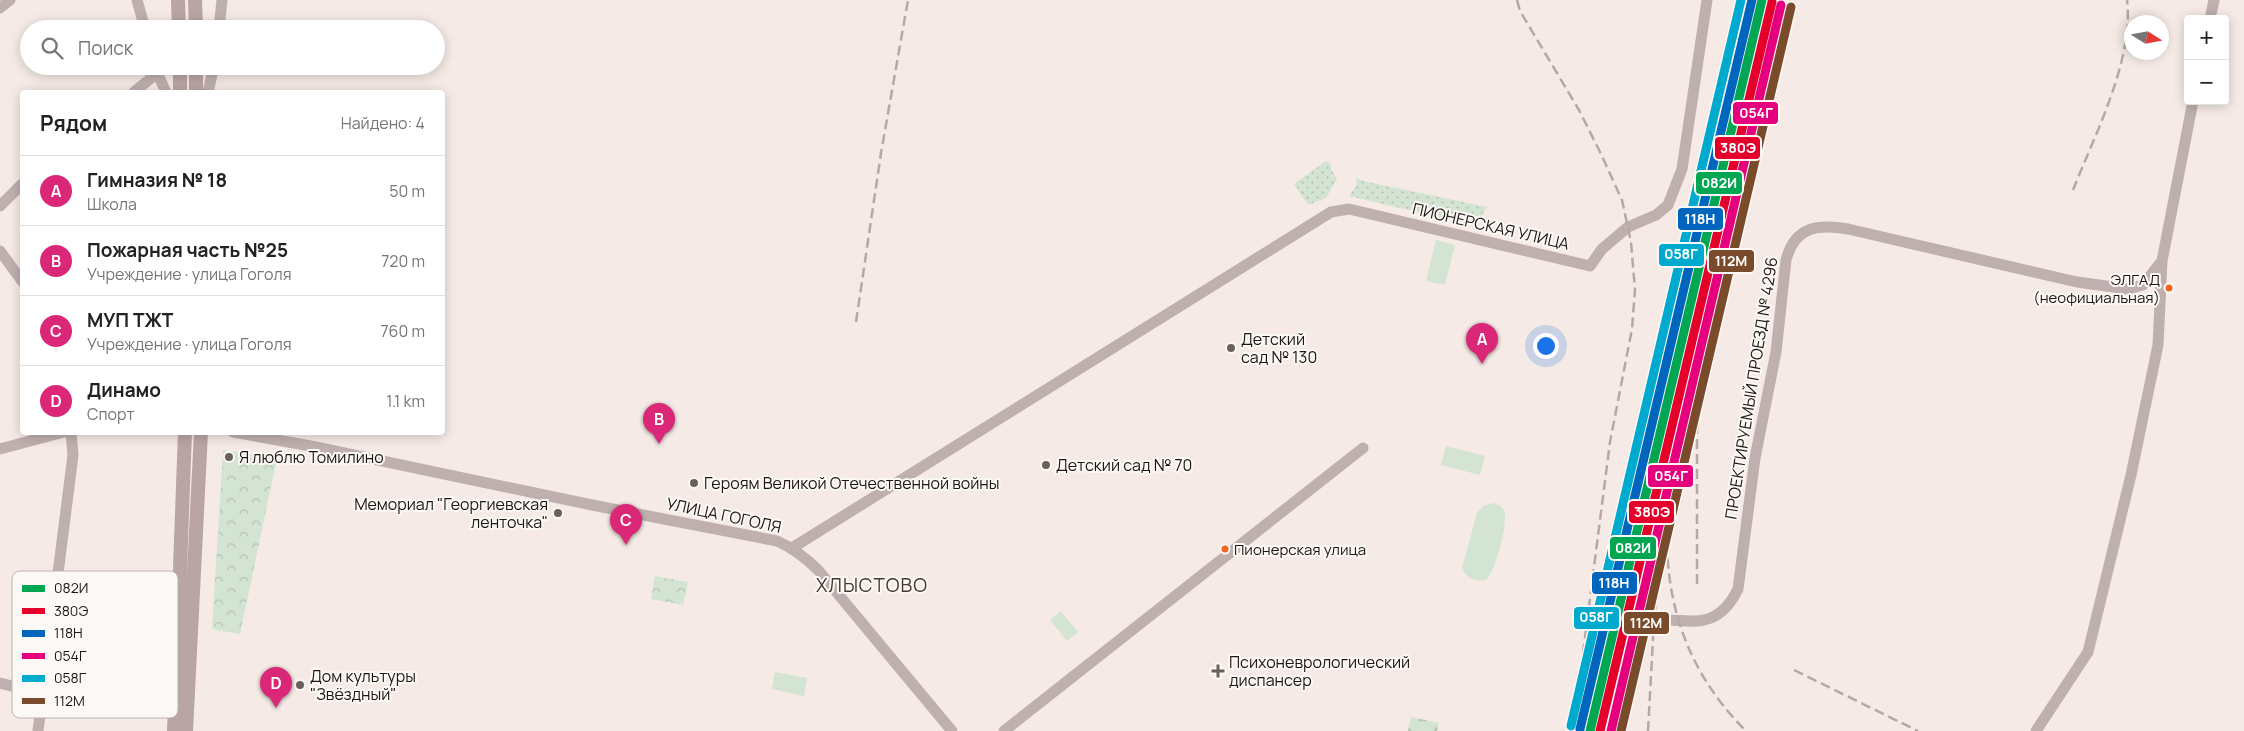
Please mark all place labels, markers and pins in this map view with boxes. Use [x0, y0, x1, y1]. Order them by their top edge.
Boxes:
place label: ЭЛГАД (неофициальная) [2033, 269, 2160, 308]
marker: ЭЛГАД (неофициальная) [2164, 283, 2174, 293]
pin: A [1466, 323, 1498, 364]
place label: Детский сад № 130 [1241, 328, 1317, 368]
marker: Детский сад № 130 [1225, 342, 1237, 354]
pin: B [643, 403, 675, 444]
place label: Я люблю Томилино [239, 446, 384, 468]
marker: Я люблю Томилино [223, 451, 235, 463]
place label: Детский сад № 70 [1056, 454, 1192, 476]
marker: Детский сад № 70 [1040, 459, 1052, 471]
place label: Героям Великой Отечественной войны [704, 472, 1000, 494]
marker: Героям Великой Отечественной войны [688, 477, 700, 489]
place label: Мемориал "Георгиевская ленточка" [354, 493, 548, 533]
pin: C [610, 504, 642, 545]
marker: Мемориал "Георгиевская ленточка" [552, 507, 564, 519]
place label: Пионерская улица [1234, 539, 1366, 560]
marker: Пионерская улица [1220, 544, 1230, 554]
place label: Психоневрологический диспансер [1229, 651, 1410, 691]
marker: Психоневрологический диспансер [1211, 664, 1225, 678]
place label: Дом культуры "Звёздный" [310, 665, 416, 705]
pin: D [260, 667, 292, 708]
marker: Дом культуры "Звёздный" [294, 679, 306, 691]

